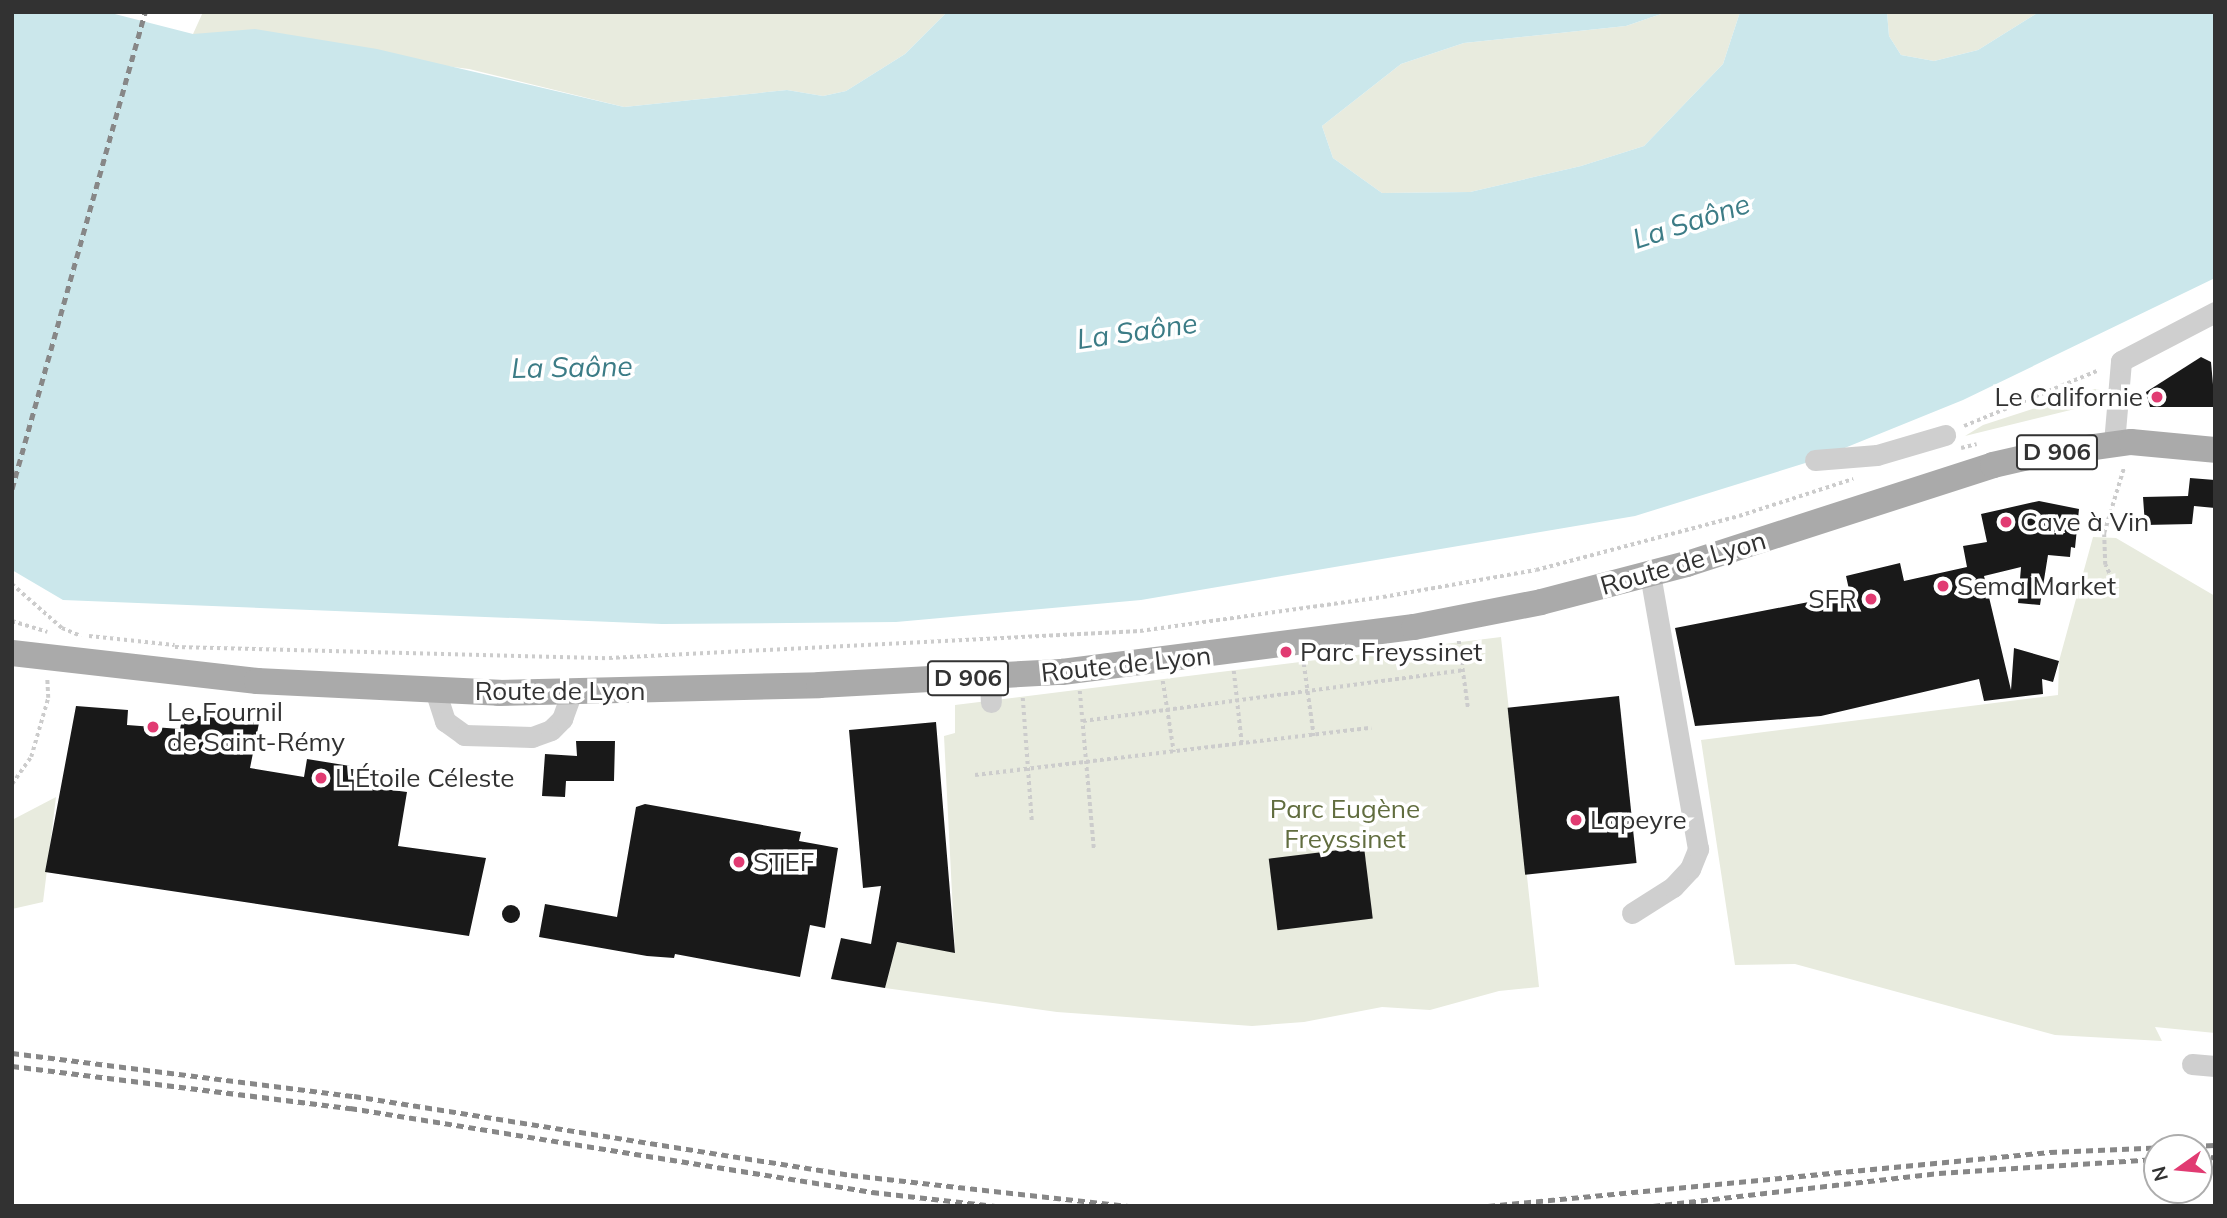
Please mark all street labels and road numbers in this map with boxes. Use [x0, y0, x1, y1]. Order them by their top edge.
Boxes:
road number: D 906 [2015, 432, 2099, 472]
street label: Route de Lyon [1597, 524, 1769, 602]
street label: Route de Lyon [1039, 640, 1213, 688]
road number: D 906 [926, 658, 1010, 698]
street label: Route de Lyon [475, 675, 645, 707]

